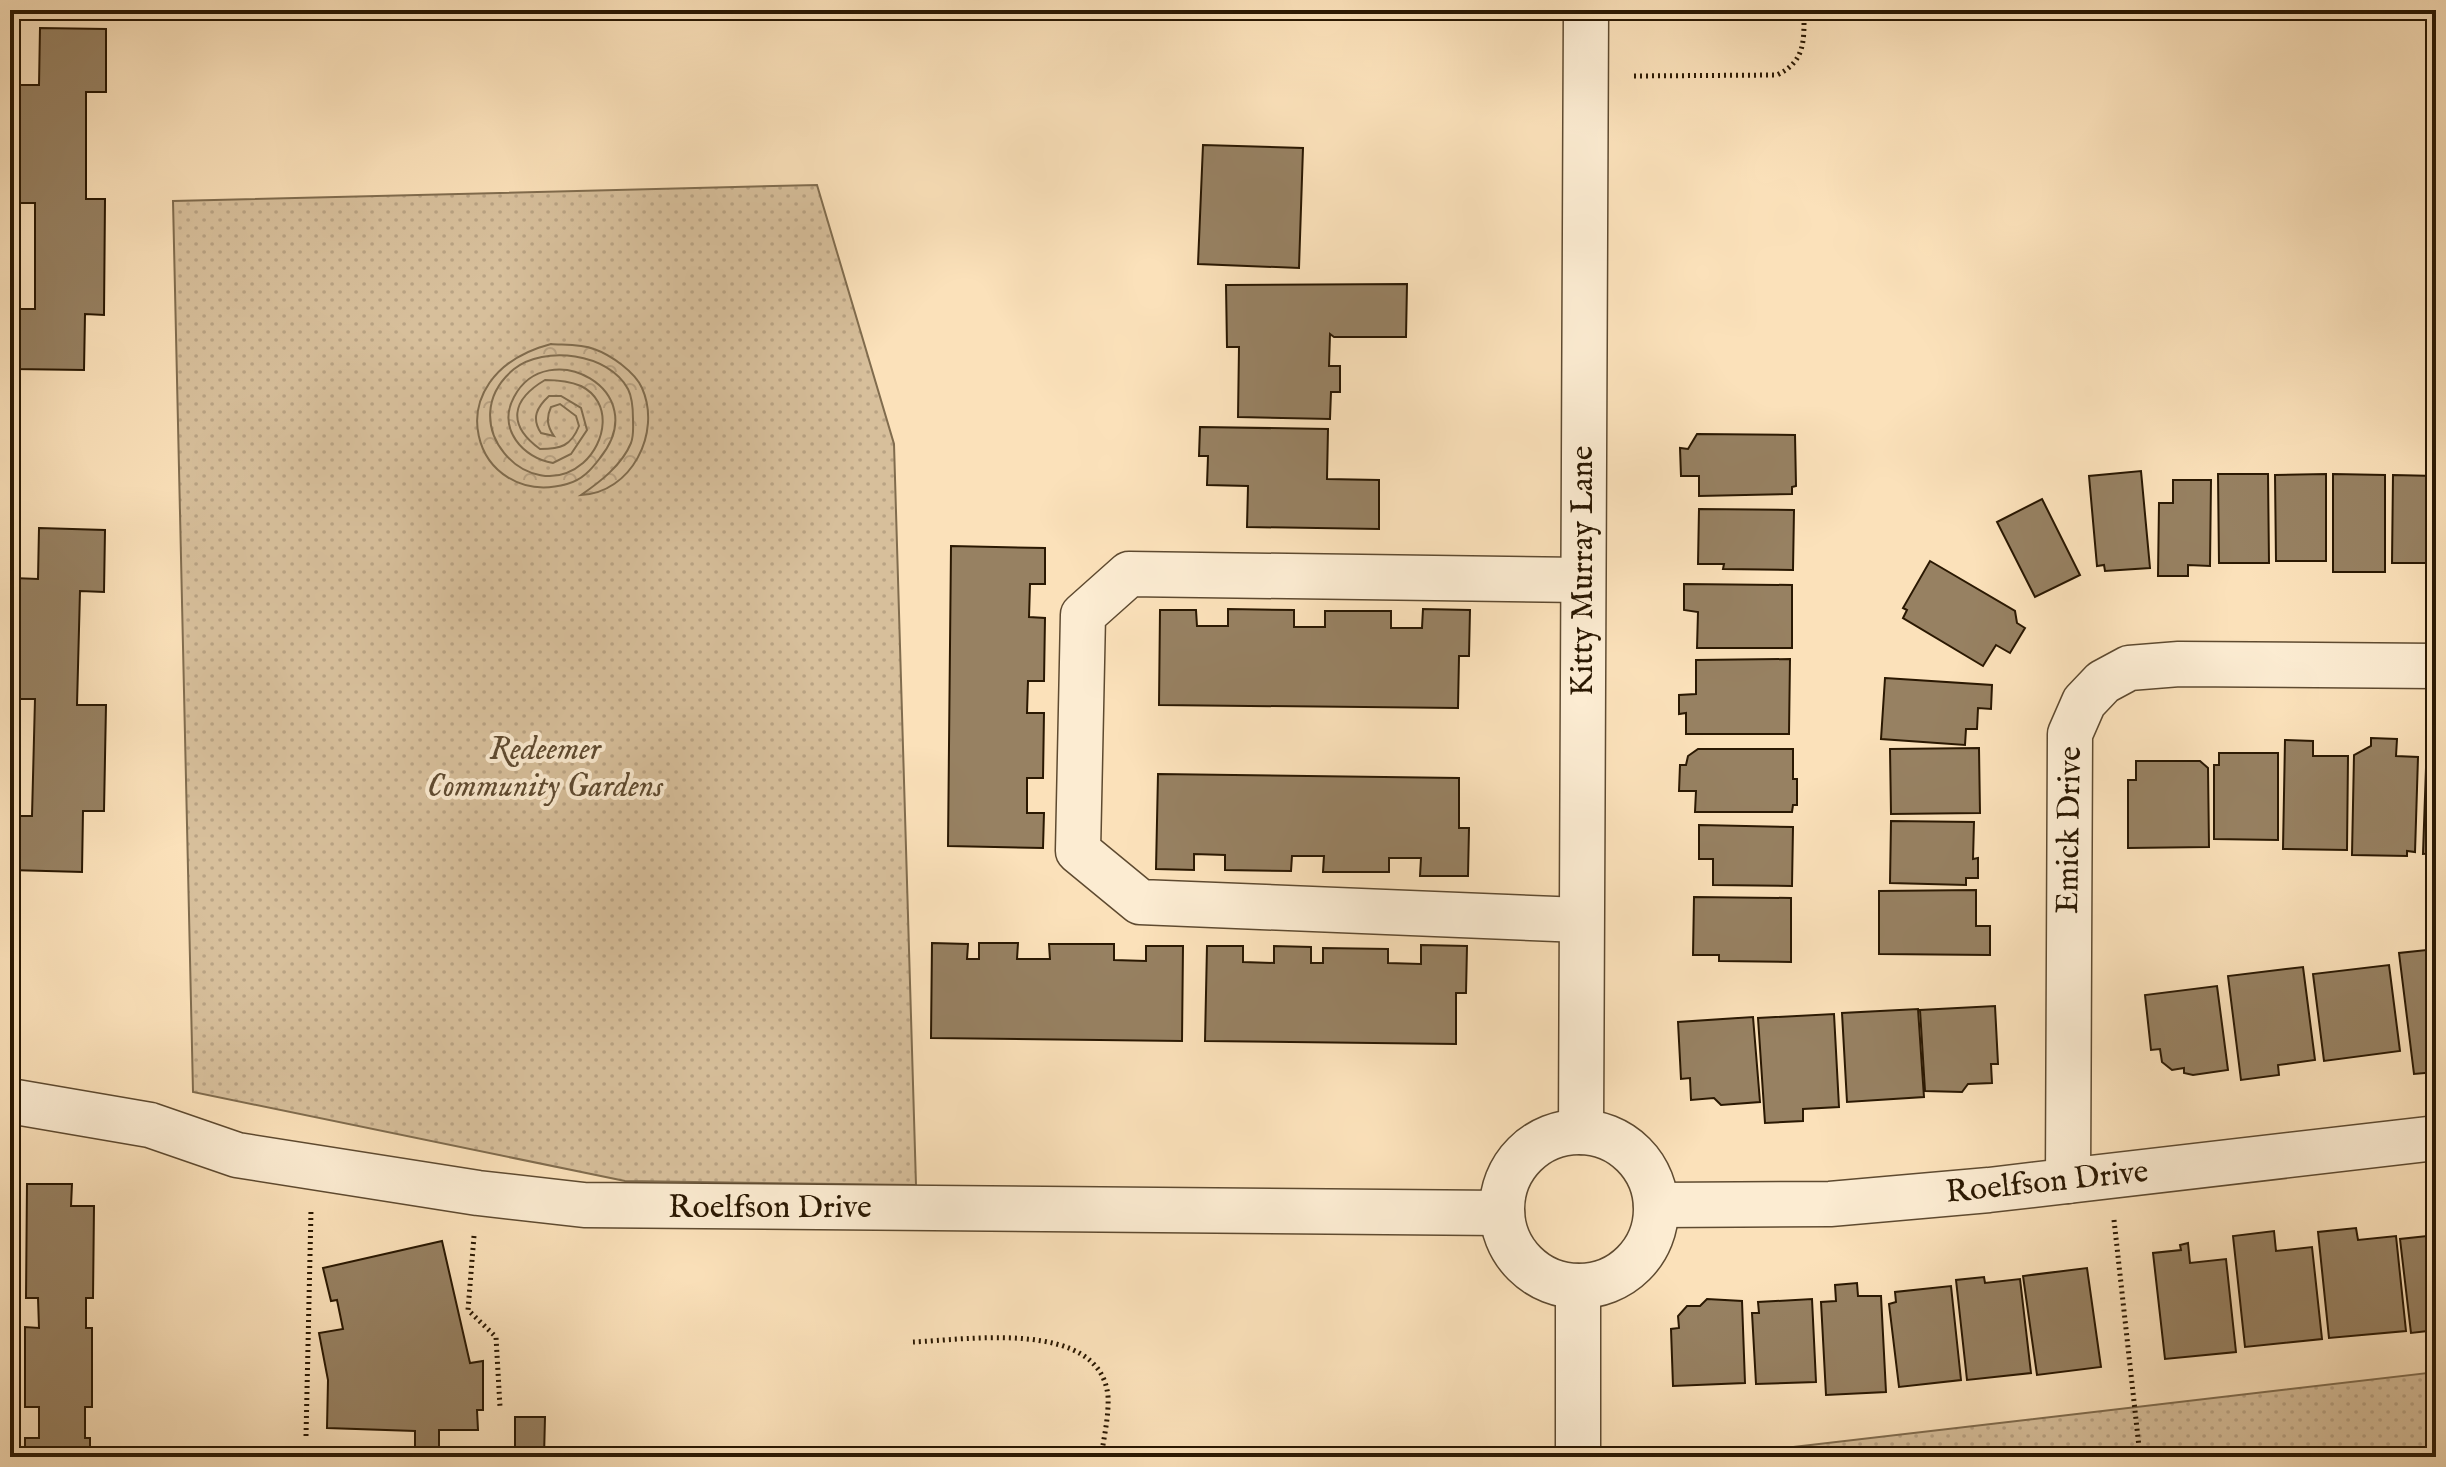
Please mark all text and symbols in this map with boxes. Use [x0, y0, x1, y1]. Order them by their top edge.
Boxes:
street label: Kitty Murray Lane [1563, 446, 1604, 696]
park label: Redeemer Community Gardens [427, 730, 664, 808]
street label: Emick Drive [2048, 746, 2092, 914]
street label: Roelfson Drive [1944, 1152, 2150, 1214]
street label: Roelfson Drive [668, 1188, 872, 1229]

